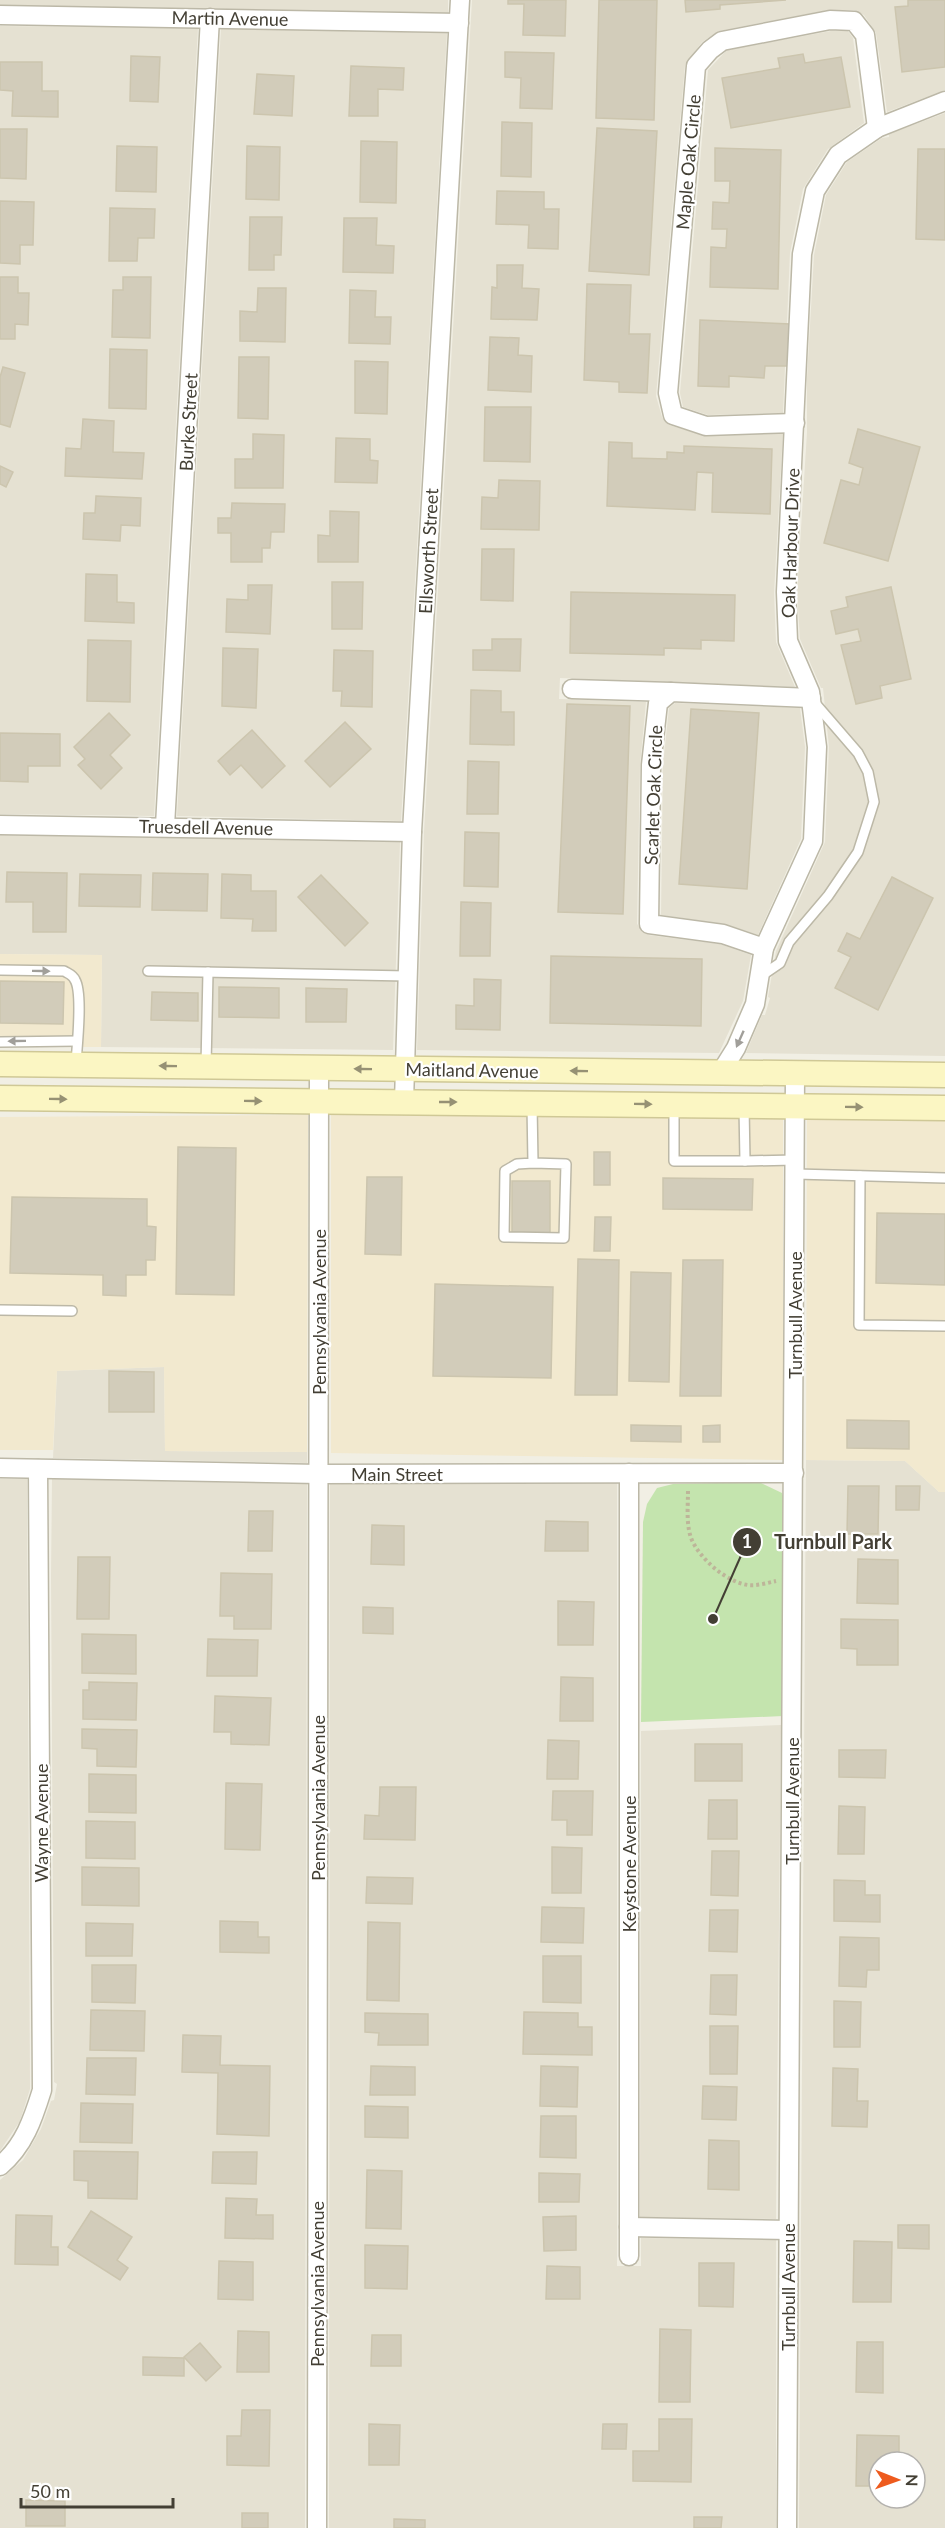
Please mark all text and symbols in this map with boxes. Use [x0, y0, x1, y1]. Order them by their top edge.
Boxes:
street label: Martin Avenue [171, 6, 289, 30]
street label: Maple Oak Circle [671, 94, 705, 230]
street label: Burke Street [174, 372, 202, 472]
street label: Oak Harbour Drive [776, 468, 804, 618]
street label: Ellsworth Street [414, 487, 442, 614]
street label: Scarlet Oak Circle [640, 725, 666, 865]
street label: Truesdell Avenue [139, 815, 273, 839]
one-way arrow [31, 966, 50, 976]
one-way arrow [735, 1030, 744, 1047]
one-way arrow [8, 1036, 27, 1046]
street label: Maitland Avenue [405, 1058, 539, 1082]
one-way arrow [158, 1061, 177, 1071]
one-way arrow [353, 1064, 372, 1073]
one-way arrow [569, 1066, 588, 1076]
one-way arrow [49, 1094, 68, 1104]
one-way arrow [244, 1096, 263, 1105]
one-way arrow [439, 1097, 458, 1107]
one-way arrow [634, 1099, 653, 1109]
one-way arrow [844, 1102, 863, 1111]
street label: Pennsylvania Avenue [308, 1229, 330, 1395]
street label: Turnbull Avenue [784, 1251, 806, 1379]
street label: Main Street [351, 1463, 443, 1485]
callout: Turnbull Park [732, 1523, 904, 1561]
text: Turnbull Park [774, 1529, 892, 1553]
text: 1 [742, 1530, 752, 1552]
street label: Pennsylvania Avenue [307, 1715, 329, 1881]
street label: Turnbull Avenue [781, 1737, 803, 1865]
street label: Wayne Avenue [30, 1764, 52, 1882]
street label: Keystone Avenue [618, 1795, 640, 1933]
street label: Pennsylvania Avenue [306, 2201, 328, 2367]
street label: Turnbull Avenue [777, 2223, 799, 2351]
north arrow [867, 2450, 927, 2510]
scale bar [21, 2471, 172, 2509]
text: N [903, 2474, 922, 2487]
text: 50 m [30, 2480, 70, 2502]

